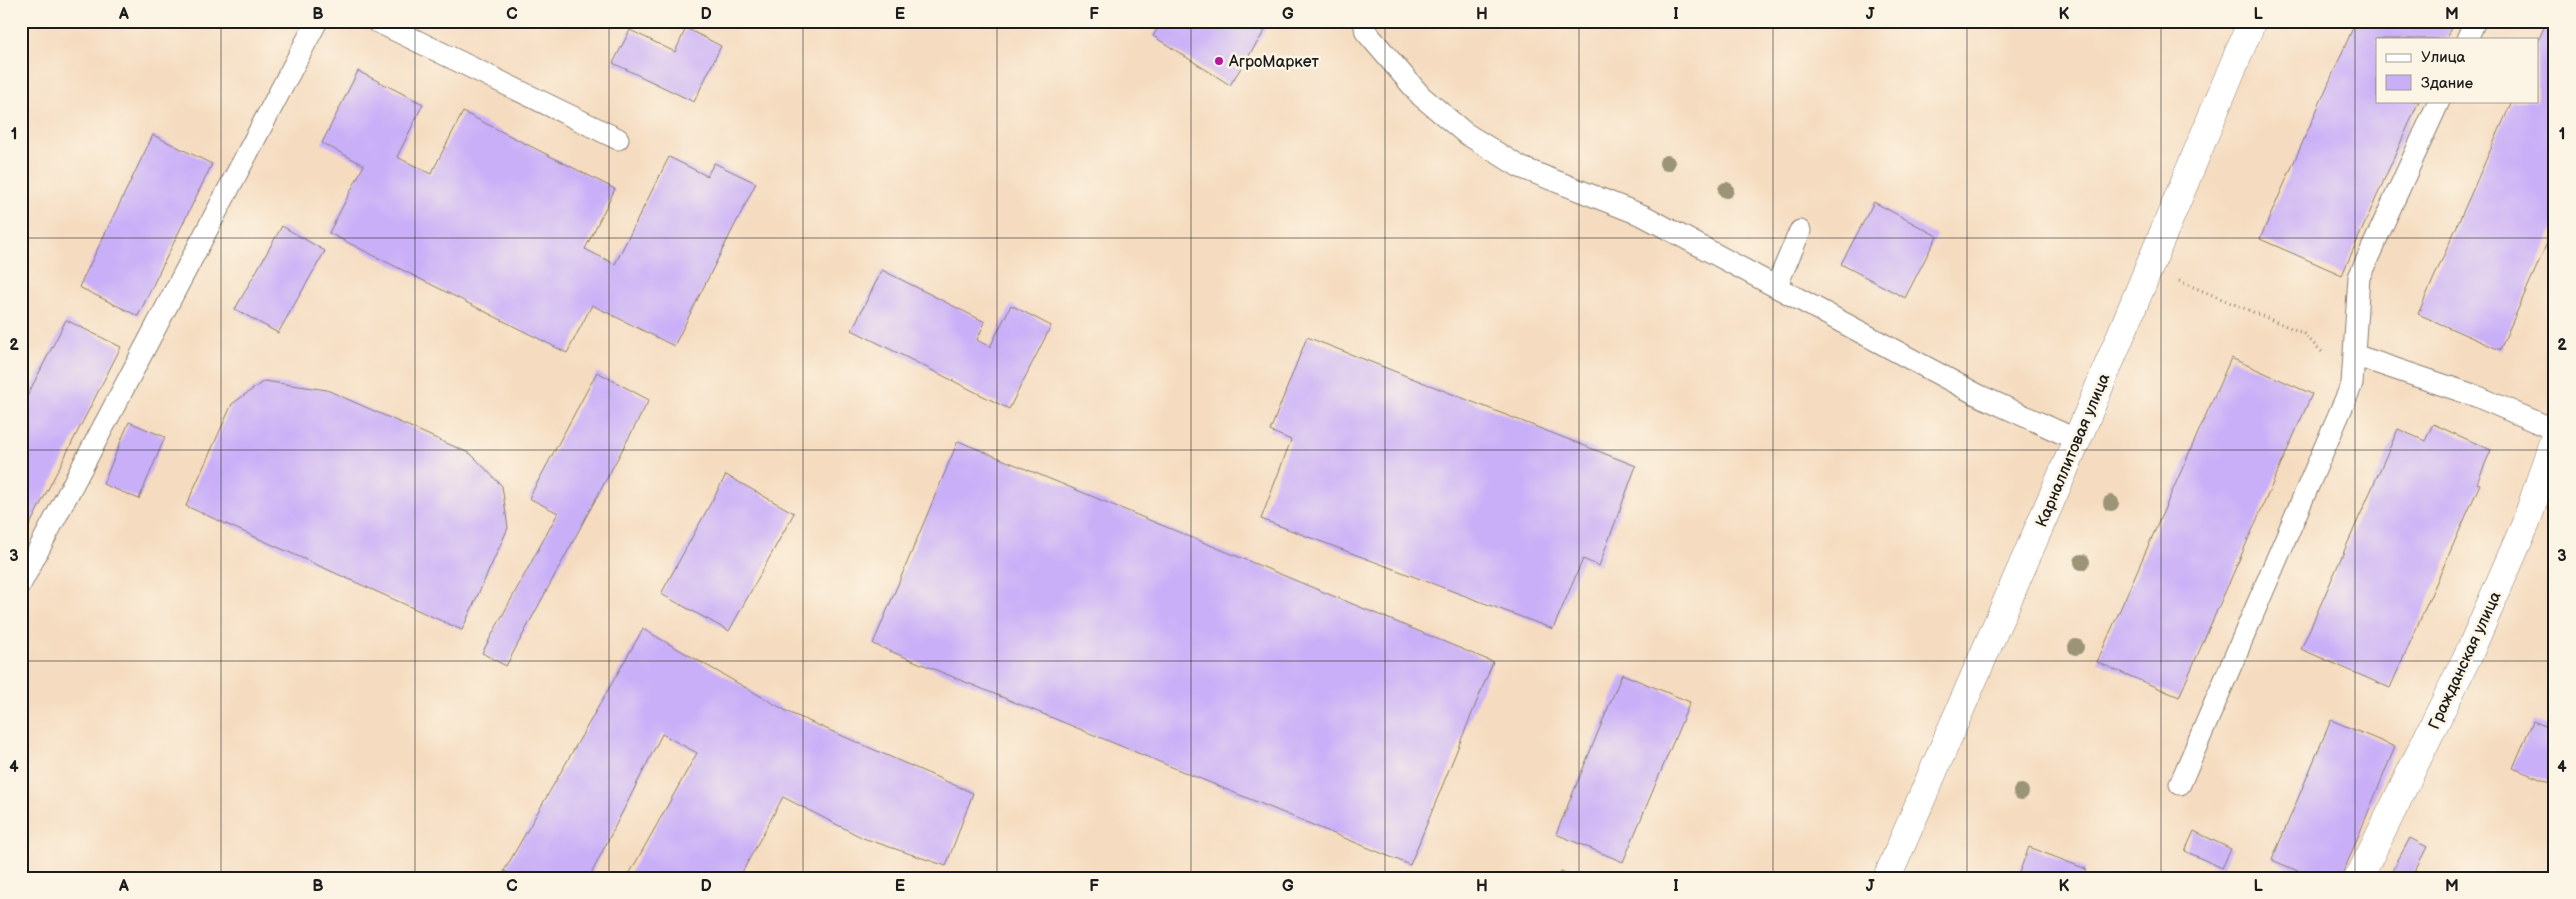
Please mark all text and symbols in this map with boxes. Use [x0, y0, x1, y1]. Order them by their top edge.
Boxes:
text: A [118, 5, 129, 24]
text: B [312, 5, 324, 24]
text: C [506, 5, 518, 24]
text: D [700, 5, 712, 24]
text: E [895, 5, 905, 24]
text: F [1089, 5, 1099, 24]
text: G [1282, 5, 1294, 24]
text: H [1476, 5, 1488, 24]
text: I [1673, 5, 1679, 24]
text: J [1866, 5, 1875, 24]
text: K [2059, 5, 2070, 24]
text: L [2253, 5, 2263, 24]
text: M [2445, 5, 2459, 24]
legend [2376, 38, 2538, 102]
text: Улица [2421, 48, 2466, 67]
place label: АгроМаркет [1228, 53, 1320, 72]
marker: АгроМаркет [1213, 55, 1225, 67]
text: Здание [2421, 74, 2473, 93]
text: 1 [11, 125, 17, 144]
text: 1 [2559, 125, 2565, 144]
text: 2 [9, 336, 19, 355]
text: 2 [2557, 336, 2567, 355]
street label: Карналлитовая улица [2032, 370, 2115, 530]
text: 3 [9, 547, 19, 566]
text: 3 [2557, 547, 2567, 566]
street label: Гражданская улица [2425, 588, 2506, 732]
text: 4 [9, 758, 19, 777]
text: 4 [2557, 758, 2567, 777]
text: A [118, 877, 129, 896]
text: B [312, 877, 324, 896]
text: C [506, 877, 518, 896]
text: D [700, 877, 712, 896]
text: E [895, 877, 905, 896]
text: F [1089, 877, 1099, 896]
text: G [1282, 877, 1294, 896]
text: H [1476, 877, 1488, 896]
text: I [1673, 877, 1679, 896]
text: J [1866, 877, 1875, 896]
text: K [2059, 877, 2070, 896]
text: L [2253, 877, 2263, 896]
text: M [2445, 877, 2459, 896]

